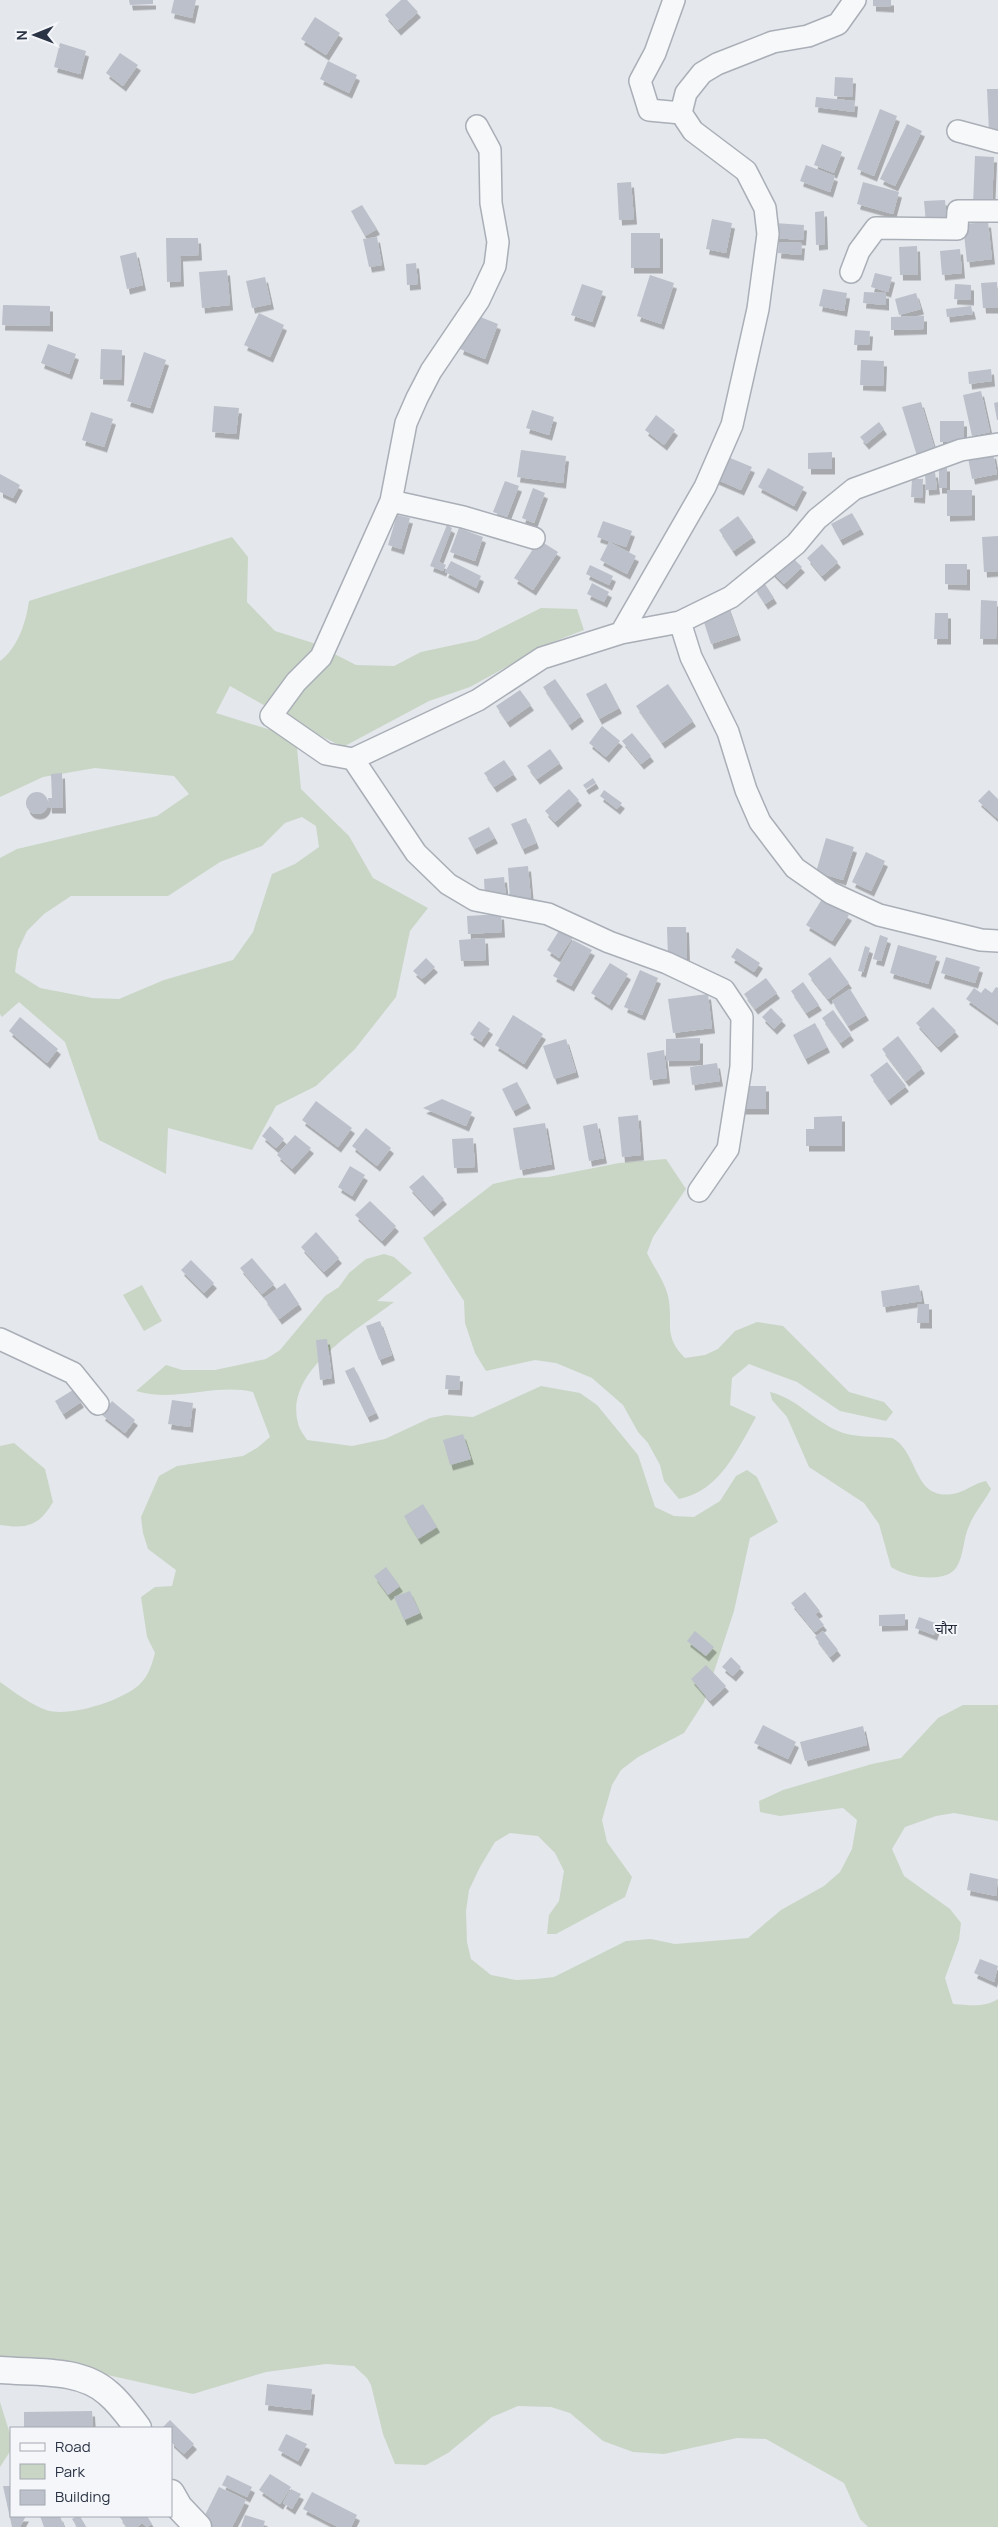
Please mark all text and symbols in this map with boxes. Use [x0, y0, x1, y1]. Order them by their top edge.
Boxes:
north arrow [10, 10, 60, 60]
text: N [12, 30, 31, 40]
district label: चौरा [935, 1619, 957, 1638]
legend [10, 2427, 172, 2517]
text: Road [55, 2436, 91, 2457]
text: Park [55, 2461, 85, 2482]
text: Building [55, 2486, 110, 2507]

